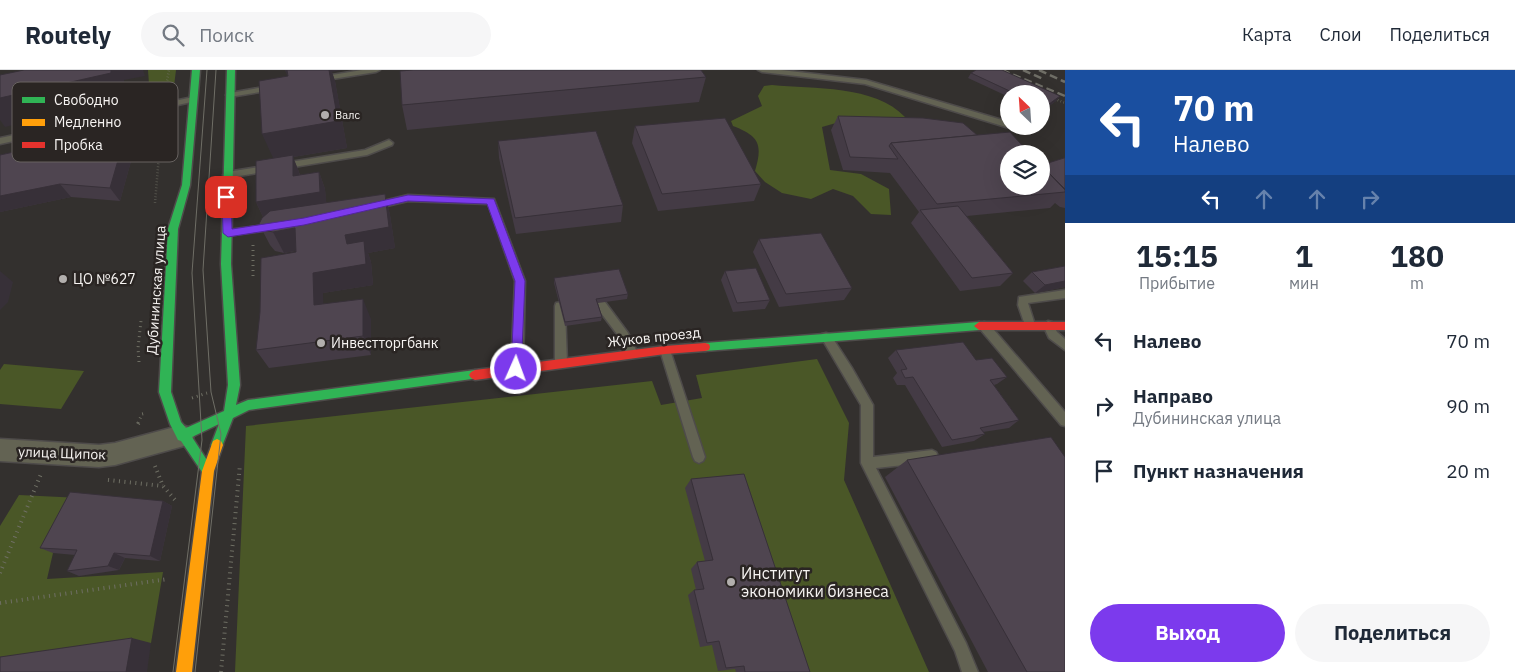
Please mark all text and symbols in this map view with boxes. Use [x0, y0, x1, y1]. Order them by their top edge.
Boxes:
search box [141, 12, 491, 57]
text: Routely [25, 19, 111, 51]
icon: search [159, 21, 187, 49]
text: Поиск [199, 23, 254, 47]
text: Карта [1242, 23, 1292, 46]
text: Слои [1320, 23, 1362, 46]
text: Поделиться [1390, 23, 1490, 46]
legend [12, 82, 178, 162]
north arrow [1000, 85, 1050, 135]
map controls [1000, 85, 1050, 195]
text: 70 m [1173, 85, 1255, 131]
icon: left [1090, 90, 1155, 155]
text: Свободно [54, 91, 119, 109]
place label: Валс [335, 108, 360, 122]
marker: Валс [319, 109, 331, 121]
text: Медленно [54, 113, 122, 131]
text: Налево [1173, 129, 1250, 158]
text: Пробка [54, 136, 103, 154]
button: layers [1000, 145, 1050, 195]
pin [205, 176, 247, 218]
icon: arrive [212, 183, 240, 211]
icon: left [1197, 185, 1225, 213]
icon: ahead [1250, 185, 1278, 213]
icon: ahead [1303, 185, 1331, 213]
icon: right [1356, 185, 1384, 213]
street label: Дубининская улица [143, 224, 170, 355]
text: 15:15 [1136, 236, 1218, 275]
text: 1 [1295, 236, 1313, 275]
text: 180 [1390, 236, 1444, 275]
place label: ЦО №627 [73, 270, 136, 288]
marker: ЦО №627 [57, 273, 69, 285]
text: Прибытие [1139, 273, 1215, 293]
text: мин [1289, 273, 1319, 293]
text: m [1410, 273, 1424, 293]
street label: Жуков проезд [606, 323, 702, 351]
icon: left [1090, 327, 1118, 355]
text: Налево [1133, 329, 1202, 353]
text: 70 m [1446, 329, 1490, 353]
place label: Инвестторгбанк [331, 334, 439, 352]
marker: Инвестторгбанк [315, 337, 327, 349]
position arrow [489, 342, 541, 394]
text: Направо [1133, 384, 1213, 408]
icon: right [1090, 392, 1118, 420]
text: 90 m [1446, 394, 1490, 418]
text: Дубининская улица [1133, 408, 1281, 428]
street label: улица Щипок [18, 442, 106, 464]
icon: arrive [1090, 457, 1118, 485]
text: Пункт назначения [1133, 459, 1304, 483]
text: 20 m [1446, 459, 1490, 483]
place label: Институт экономики бизнеса [741, 563, 889, 601]
marker: Институт экономики бизнеса [725, 576, 737, 588]
button: Выход [1090, 604, 1285, 662]
button: Поделиться [1295, 604, 1490, 662]

